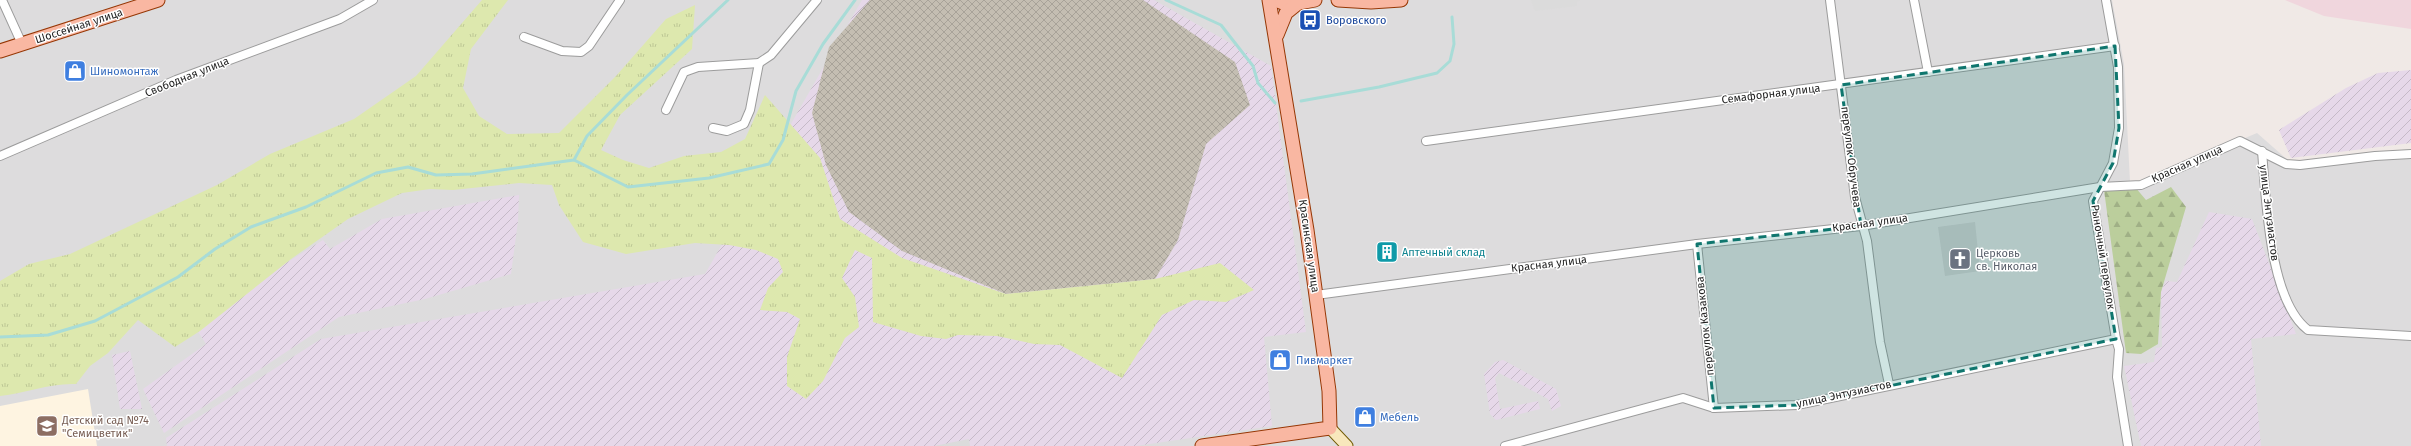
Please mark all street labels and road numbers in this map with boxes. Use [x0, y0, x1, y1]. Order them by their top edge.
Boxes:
street label: Шоссейная улица [34, 6, 124, 46]
street label: Свободная улица [143, 54, 231, 100]
street label: Семафорная улица [1721, 81, 1821, 107]
street label: переулок Обручева [1838, 106, 1864, 208]
street label: Красная улица [2150, 143, 2224, 185]
street label: улица Энтузиастов [2257, 164, 2281, 262]
street label: Красинская улица [1296, 199, 1322, 293]
street label: Рыночный переулок [2088, 204, 2118, 311]
street label: Красная улица [1831, 211, 1909, 235]
street label: Красная улица [1510, 253, 1588, 275]
street label: переулок Казакова [1693, 276, 1717, 376]
street label: улица Энтузиастов [1795, 378, 1893, 410]

